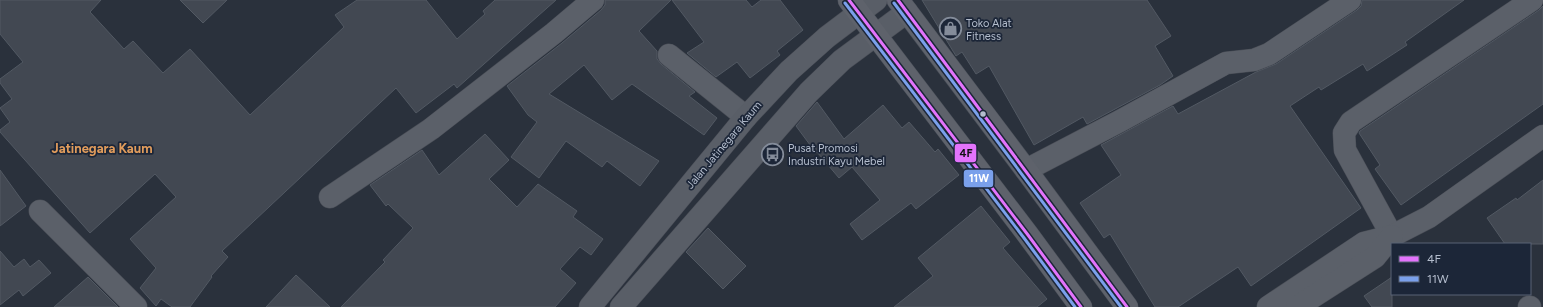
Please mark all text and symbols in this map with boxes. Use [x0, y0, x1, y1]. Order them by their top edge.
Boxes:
shop icon: Toko Alat Fitness [938, 16, 964, 42]
place label: Toko Alat Fitness [966, 17, 1012, 43]
street label: Jalan Jatinegara Kaum [684, 99, 764, 191]
unlabelled marker [978, 109, 988, 119]
district label: Jatinegara Kaum [52, 141, 152, 156]
bus stop icon: Pusat Promosi Industri Kayu Mebel [759, 141, 785, 167]
place label: Pusat Promosi Industri Kayu Mebel [788, 142, 885, 168]
line badge: 4F [954, 143, 977, 163]
text: 4F [959, 147, 973, 160]
line badge: 11W [963, 169, 994, 188]
text: 11W [969, 172, 989, 185]
legend [1391, 243, 1531, 295]
text: 4F [1427, 252, 1441, 266]
text: 11W [1427, 272, 1449, 286]

